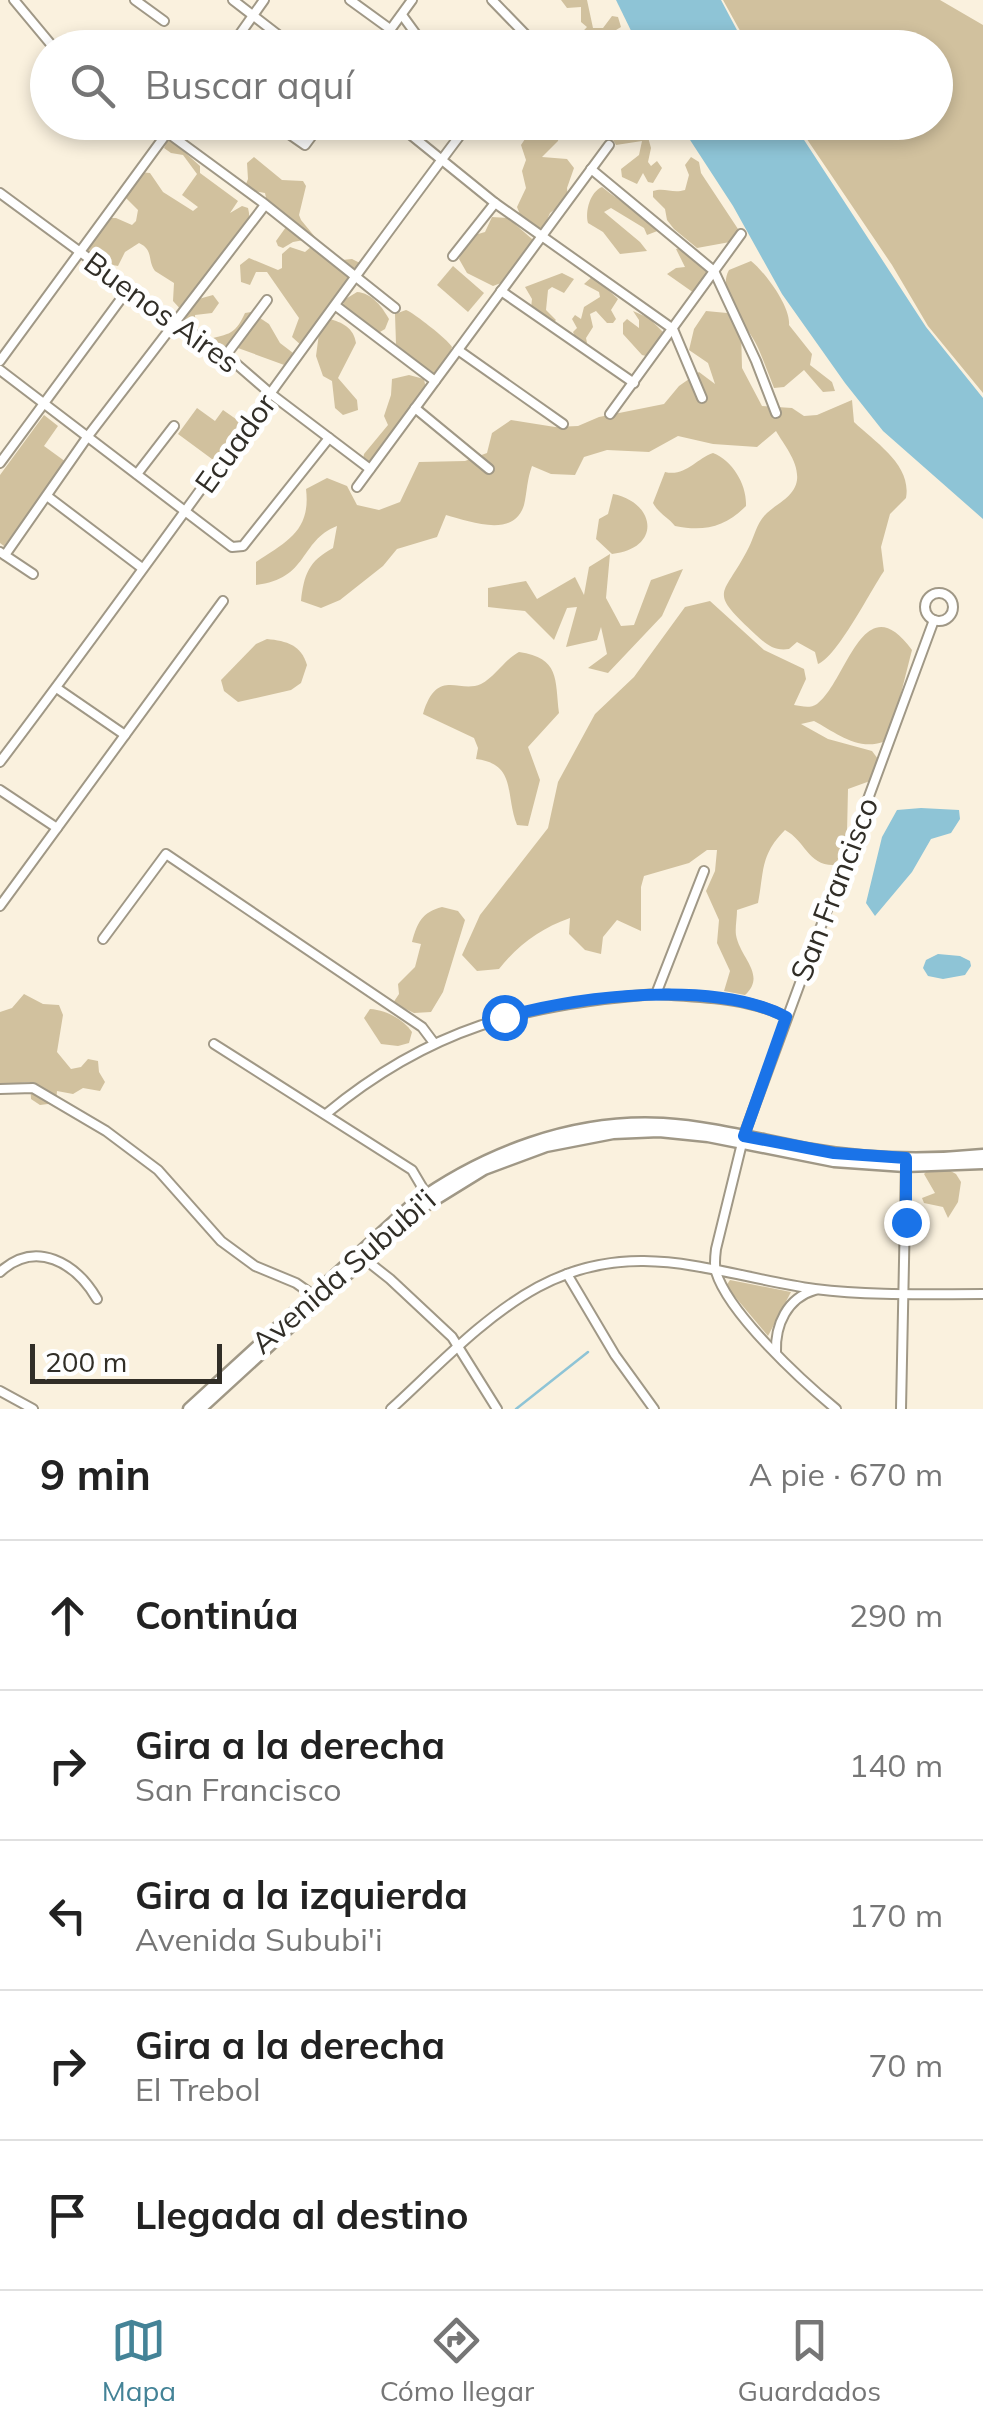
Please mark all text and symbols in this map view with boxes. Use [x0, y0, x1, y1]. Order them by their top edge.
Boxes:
search box [30, 30, 953, 140]
icon: search [65, 58, 120, 113]
text: Buscar aquí [145, 61, 353, 109]
street label: Buenos Aires [77, 243, 247, 381]
street label: Ecuador [186, 386, 284, 500]
street label: San Francisco [782, 792, 886, 986]
route start [482, 995, 528, 1041]
street label: Avenida Sububi'i [243, 1181, 443, 1361]
route end [884, 1200, 930, 1246]
scale bar [30, 1339, 222, 1384]
text: 200 m [45, 1344, 127, 1379]
text: 9 min [40, 1448, 151, 1501]
text: A pie · 670 m [749, 1454, 943, 1494]
icon: ahead [40, 1588, 95, 1643]
text: Continúa [135, 1591, 299, 1639]
text: 290 m [849, 1595, 943, 1635]
text: Gira a la derecha [135, 1721, 445, 1769]
icon: right [40, 1738, 95, 1793]
text: 140 m [849, 1745, 943, 1785]
text: San Francisco [135, 1769, 341, 1809]
text: Gira a la izquierda [135, 1871, 468, 1919]
icon: left [40, 1888, 95, 1943]
text: 170 m [849, 1895, 943, 1935]
text: Avenida Sububi'i [135, 1919, 383, 1959]
text: Gira a la derecha [135, 2021, 445, 2069]
icon: right [40, 2038, 95, 2093]
text: 70 m [868, 2045, 943, 2085]
text: El Trebol [135, 2069, 261, 2109]
icon: arrive [40, 2188, 95, 2243]
text: Llegada al destino [135, 2191, 469, 2239]
tab: Mapa [102, 2313, 176, 2408]
tab: Cómo llegar [380, 2313, 534, 2408]
tab: Guardados [738, 2313, 881, 2408]

